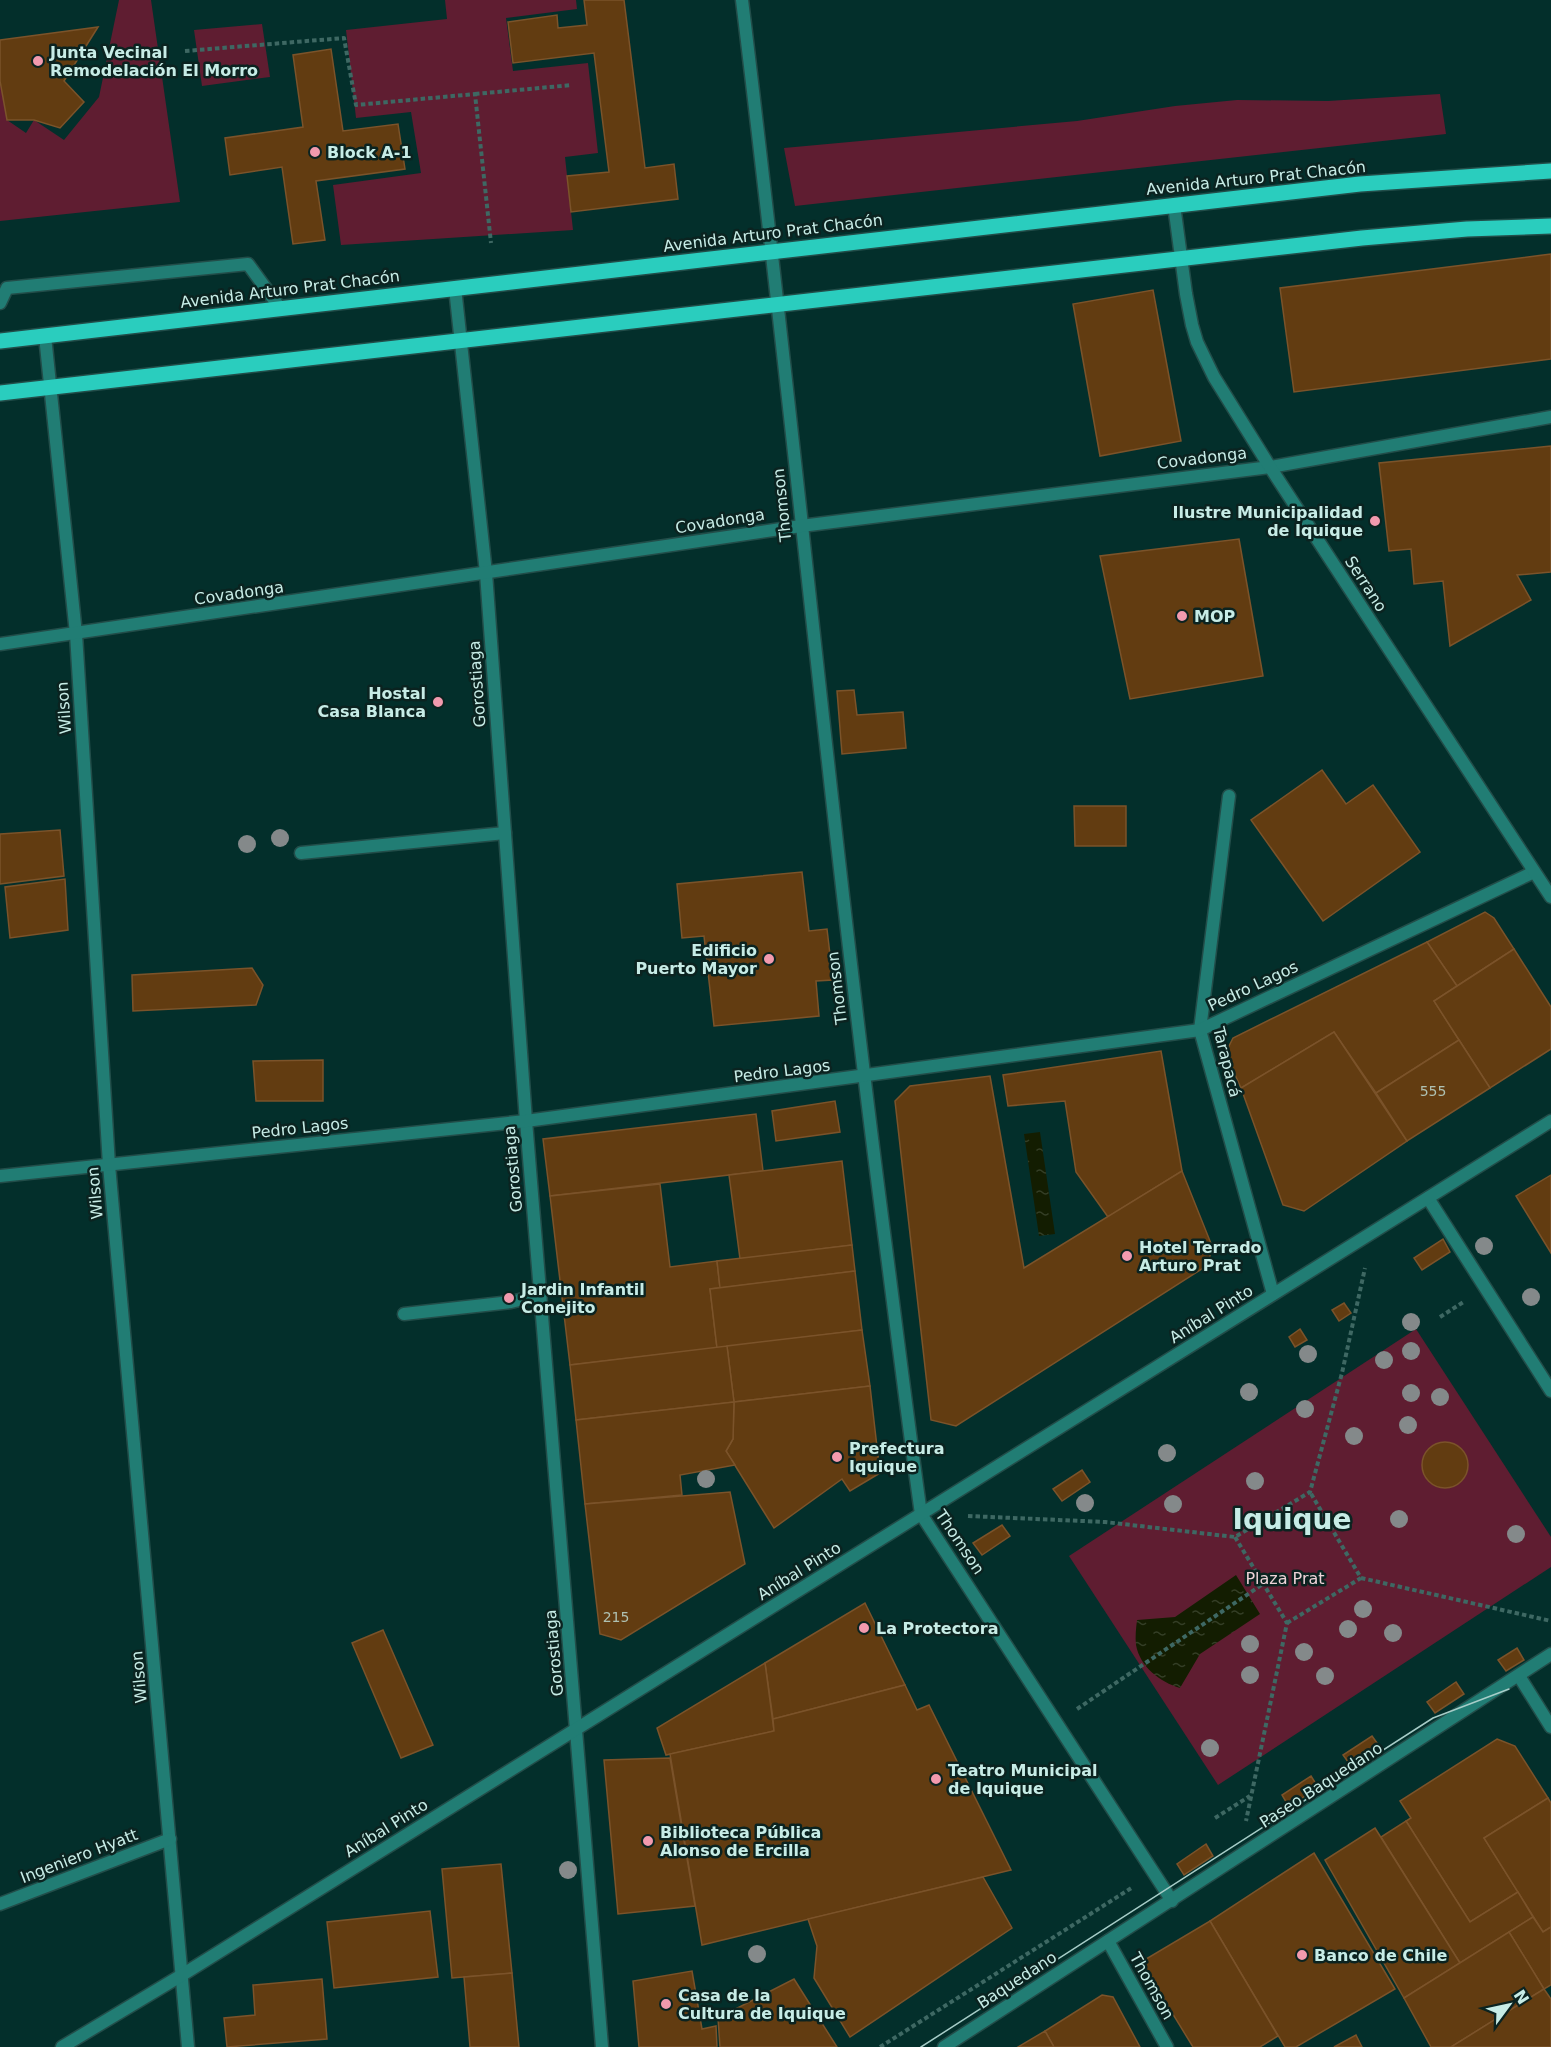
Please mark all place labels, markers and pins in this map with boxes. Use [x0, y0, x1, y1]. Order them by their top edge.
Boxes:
place label: Junta Vecinal Remodelación El Morro [49, 43, 258, 80]
marker: Junta Vecinal Remodelación El Morro [31, 54, 45, 68]
place label: Block A-1 [327, 143, 412, 162]
marker: Block A-1 [308, 145, 322, 159]
place label: Ilustre Municipalidad de Iquique [1173, 503, 1363, 540]
marker: Ilustre Municipalidad de Iquique [1368, 514, 1382, 528]
place label: MOP [1194, 607, 1236, 626]
marker: MOP [1175, 609, 1189, 623]
place label: Hostal Casa Blanca [317, 684, 426, 721]
marker: Hostal Casa Blanca [431, 695, 445, 709]
place label: Edificio Puerto Mayor [635, 941, 757, 978]
marker: Edificio Puerto Mayor [762, 952, 776, 966]
place label: Hotel Terrado Arturo Prat [1139, 1238, 1262, 1275]
marker: Hotel Terrado Arturo Prat [1120, 1249, 1134, 1263]
place label: Jardin Infantil Conejito [520, 1280, 645, 1317]
marker: Jardin Infantil Conejito [502, 1291, 516, 1305]
place label: Prefectura Iquique [849, 1439, 945, 1476]
marker: Prefectura Iquique [830, 1450, 844, 1464]
place label: La Protectora [876, 1619, 998, 1638]
marker: La Protectora [857, 1621, 871, 1635]
place label: Teatro Municipal de Iquique [948, 1761, 1097, 1798]
marker: Teatro Municipal de Iquique [929, 1772, 943, 1786]
place label: Biblioteca Pública Alonso de Ercilla [660, 1823, 821, 1860]
marker: Biblioteca Pública Alonso de Ercilla [641, 1834, 655, 1848]
place label: Banco de Chile [1314, 1946, 1447, 1965]
marker: Banco de Chile [1295, 1948, 1309, 1962]
place label: Casa de la Cultura de Iquique [678, 1986, 846, 2023]
marker: Casa de la Cultura de Iquique [659, 1997, 673, 2011]

